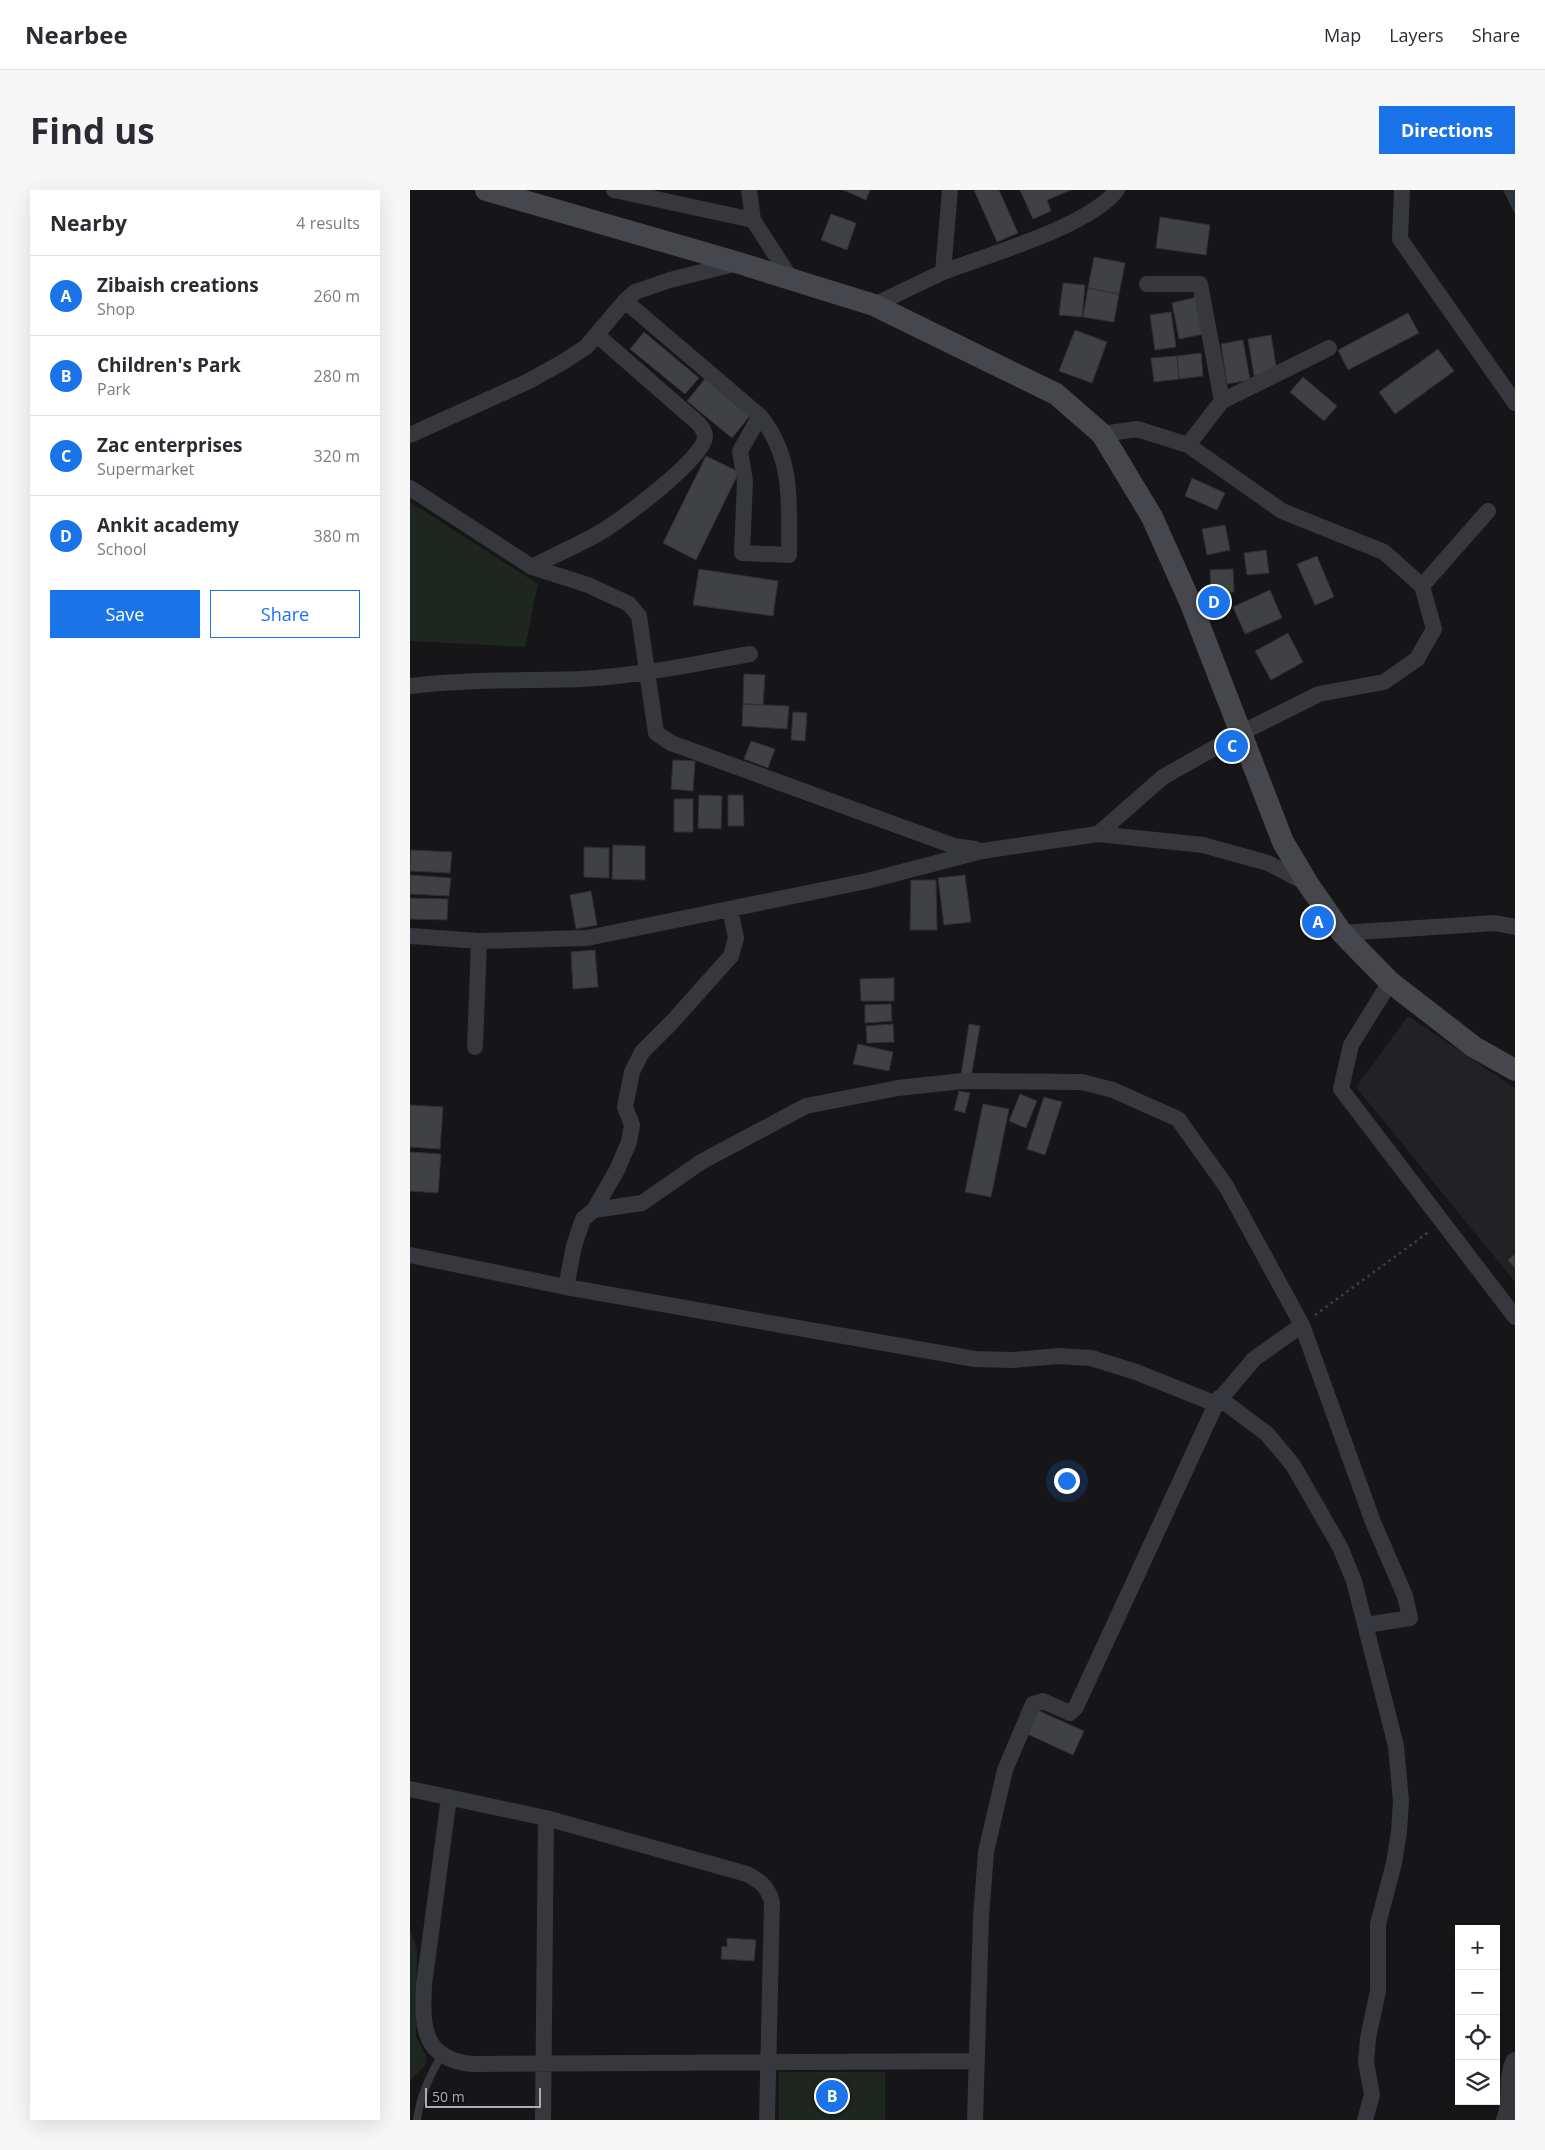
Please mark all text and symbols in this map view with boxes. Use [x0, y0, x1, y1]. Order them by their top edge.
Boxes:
text: Nearbee [25, 18, 128, 51]
text: Map [1324, 23, 1361, 47]
text: Layers [1389, 23, 1444, 47]
text: Share [1472, 23, 1520, 47]
button: Directions [1379, 106, 1515, 154]
text: Find us [30, 107, 155, 154]
text: Nearby [50, 209, 127, 237]
text: 4 results [296, 212, 360, 234]
text: Zibaish creations [97, 272, 259, 298]
text: A [60, 285, 72, 307]
text: 260 m [314, 285, 360, 307]
text: Shop [97, 298, 135, 320]
text: Children's Park [97, 352, 241, 378]
text: B [61, 365, 71, 387]
text: 280 m [314, 365, 360, 387]
text: Park [97, 378, 130, 400]
text: Zac enterprises [97, 432, 243, 458]
text: C [61, 445, 71, 467]
text: 320 m [314, 445, 360, 467]
text: Supermarket [97, 458, 194, 480]
text: Ankit academy [97, 512, 239, 538]
text: D [60, 525, 72, 547]
text: 380 m [314, 525, 360, 547]
text: School [97, 538, 147, 560]
pin: D [1198, 583, 1230, 621]
button: Save [50, 590, 200, 638]
button: Share [210, 590, 360, 638]
pin: C [1216, 727, 1248, 765]
pin: A [1302, 903, 1334, 941]
your location [1054, 1468, 1080, 1494]
map controls [1455, 1925, 1500, 2105]
button: + [1455, 1925, 1500, 1970]
button: − [1455, 1970, 1500, 2015]
button: locate [1455, 2015, 1500, 2060]
button: layers [1455, 2060, 1500, 2105]
pin: B [816, 2077, 848, 2115]
scale bar [425, 2085, 541, 2108]
text: 50 m [432, 2087, 465, 2106]

